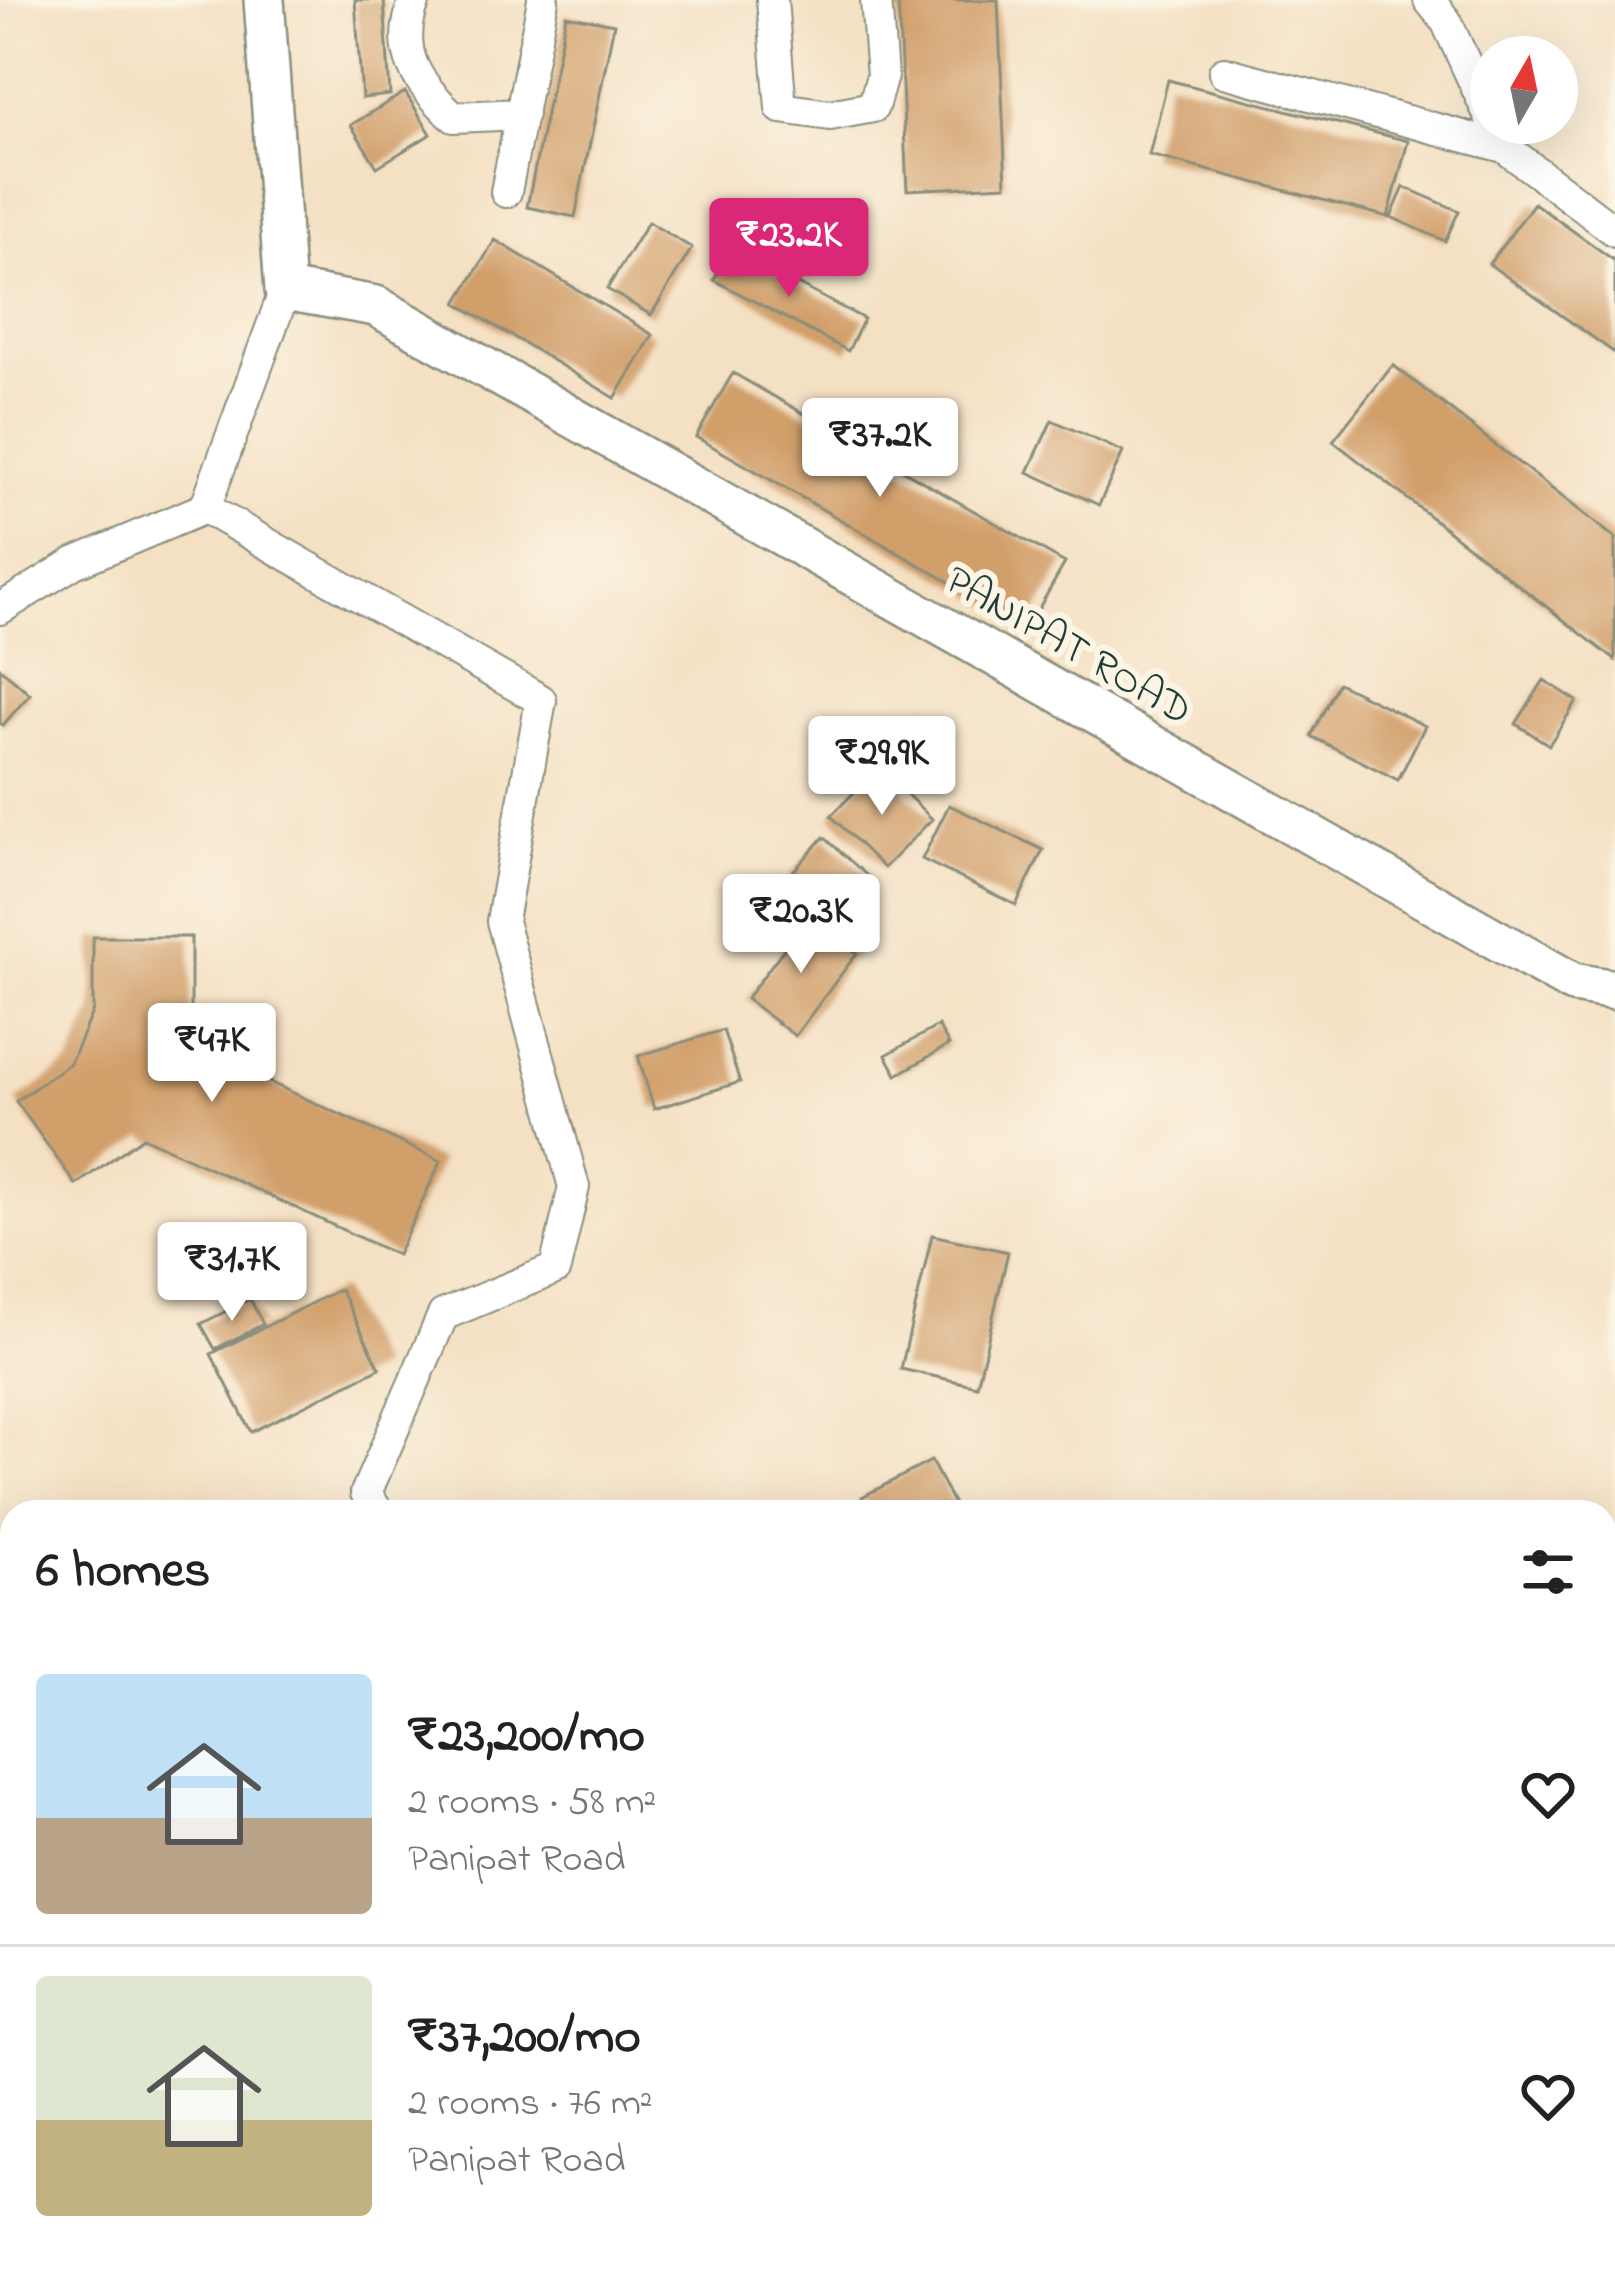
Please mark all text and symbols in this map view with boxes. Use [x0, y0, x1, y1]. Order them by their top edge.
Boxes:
north arrow [1470, 36, 1578, 144]
map controls [1470, 36, 1578, 144]
pin: ₹23.2K [691, 198, 887, 300]
text: ₹23.2K [736, 208, 842, 265]
pin: ₹37.2K [782, 398, 978, 500]
text: ₹37.2K [829, 408, 931, 465]
street label: PANIPAT ROAD [933, 551, 1203, 742]
pin: ₹29.9K [784, 716, 980, 818]
text: ₹29.9K [835, 726, 929, 783]
pin: ₹20.3K [703, 874, 899, 976]
text: ₹20.3K [750, 884, 852, 941]
pin: ₹47K [141, 1003, 283, 1105]
text: ₹47K [175, 1013, 249, 1070]
pin: ₹31.7K [134, 1222, 330, 1324]
text: ₹31.7K [185, 1232, 279, 1289]
text: 6 homes [36, 1535, 210, 1610]
icon: filters [1515, 1539, 1581, 1605]
text: ₹23,200/mo [408, 1700, 645, 1775]
icon: home [132, 1722, 276, 1866]
icon: heart [1515, 1761, 1581, 1827]
text: 2 rooms · 58 m² [408, 1775, 656, 1832]
text: Panipat Road [408, 1832, 626, 1889]
text: ₹37,200/mo [408, 2001, 641, 2076]
icon: home [132, 2024, 276, 2168]
icon: heart [1515, 2063, 1581, 2129]
text: 2 rooms · 76 m² [408, 2076, 653, 2133]
text: Panipat Road [408, 2133, 626, 2190]

